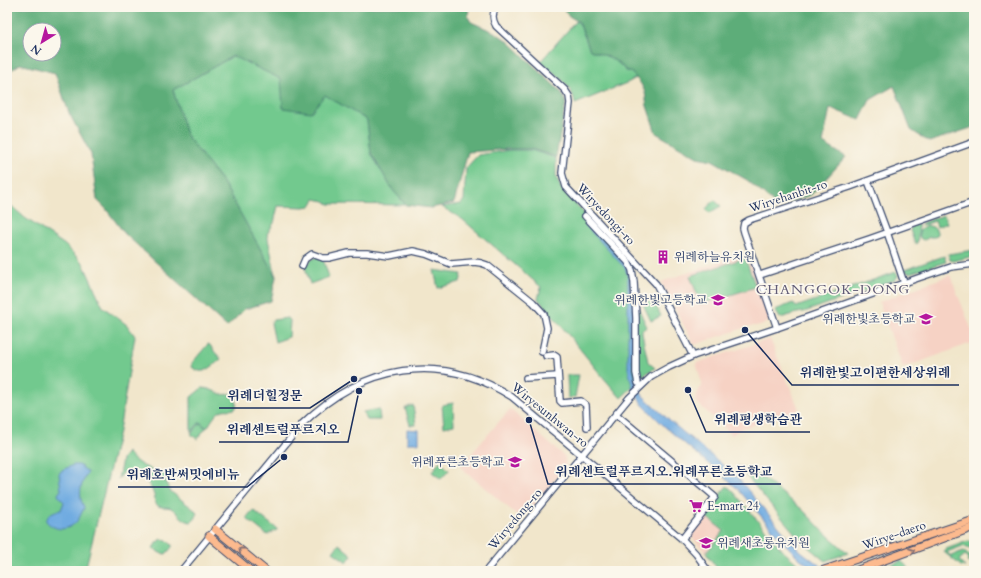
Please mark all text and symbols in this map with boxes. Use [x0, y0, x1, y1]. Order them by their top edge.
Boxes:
north arrow [22, 22, 62, 62]
text: N [28, 40, 45, 58]
street label: Wiryehanbit-ro [746, 176, 830, 216]
street label: Wiryedongi-ro [573, 179, 639, 249]
building icon: 위례하늘유치원 [655, 249, 671, 265]
place label: 위례하늘유치원 [674, 249, 755, 265]
district label: CHANGGOK-DONG [756, 280, 910, 299]
place label: 위례한빛고등학교 [614, 292, 707, 308]
school or university icon: 위례한빛고등학교 [710, 292, 726, 308]
place label: 위례한빛초등학교 [822, 311, 915, 327]
school or university icon: 위례한빛초등학교 [918, 311, 934, 327]
callout: 위례한빛고이편한세상위례 [792, 360, 959, 385]
text: 위례한빛고이편한세상위례 [800, 364, 950, 382]
street label: Wiryesunhwan-ro [507, 378, 592, 451]
callout: 위례더힐정문 [219, 383, 310, 408]
text: 위례더힐정문 [227, 387, 303, 405]
callout: 위례평생학습관 [706, 407, 810, 432]
text: 위례평생학습관 [714, 411, 802, 429]
callout: 위례센트럴푸르지오 [219, 417, 348, 442]
text: 위례센트럴푸르지오 [226, 421, 340, 439]
place label: 위례푸른초등학교 [411, 454, 504, 470]
school or university icon: 위례푸른초등학교 [507, 454, 523, 470]
callout: 위례센트럴푸르지오.위례푸른초등학교 [548, 459, 781, 484]
callout: 위례호반써밋에비뉴 [118, 462, 247, 487]
text: 위례센트럴푸르지오.위례푸른초등학교 [555, 463, 773, 481]
text: 위례호반써밋에비뉴 [126, 466, 240, 484]
street label: Wiryedong-ro [484, 485, 546, 554]
supermarket icon: E-mart 24 [688, 498, 704, 514]
place label: E-mart 24 [707, 498, 759, 514]
street label: Wirye-daero [859, 517, 928, 554]
school or university icon: 위례새초롱유치원 [698, 535, 714, 551]
place label: 위례새초롱유치원 [717, 535, 810, 551]
one-way arrow [238, 547, 245, 554]
one-way arrow [908, 547, 915, 555]

